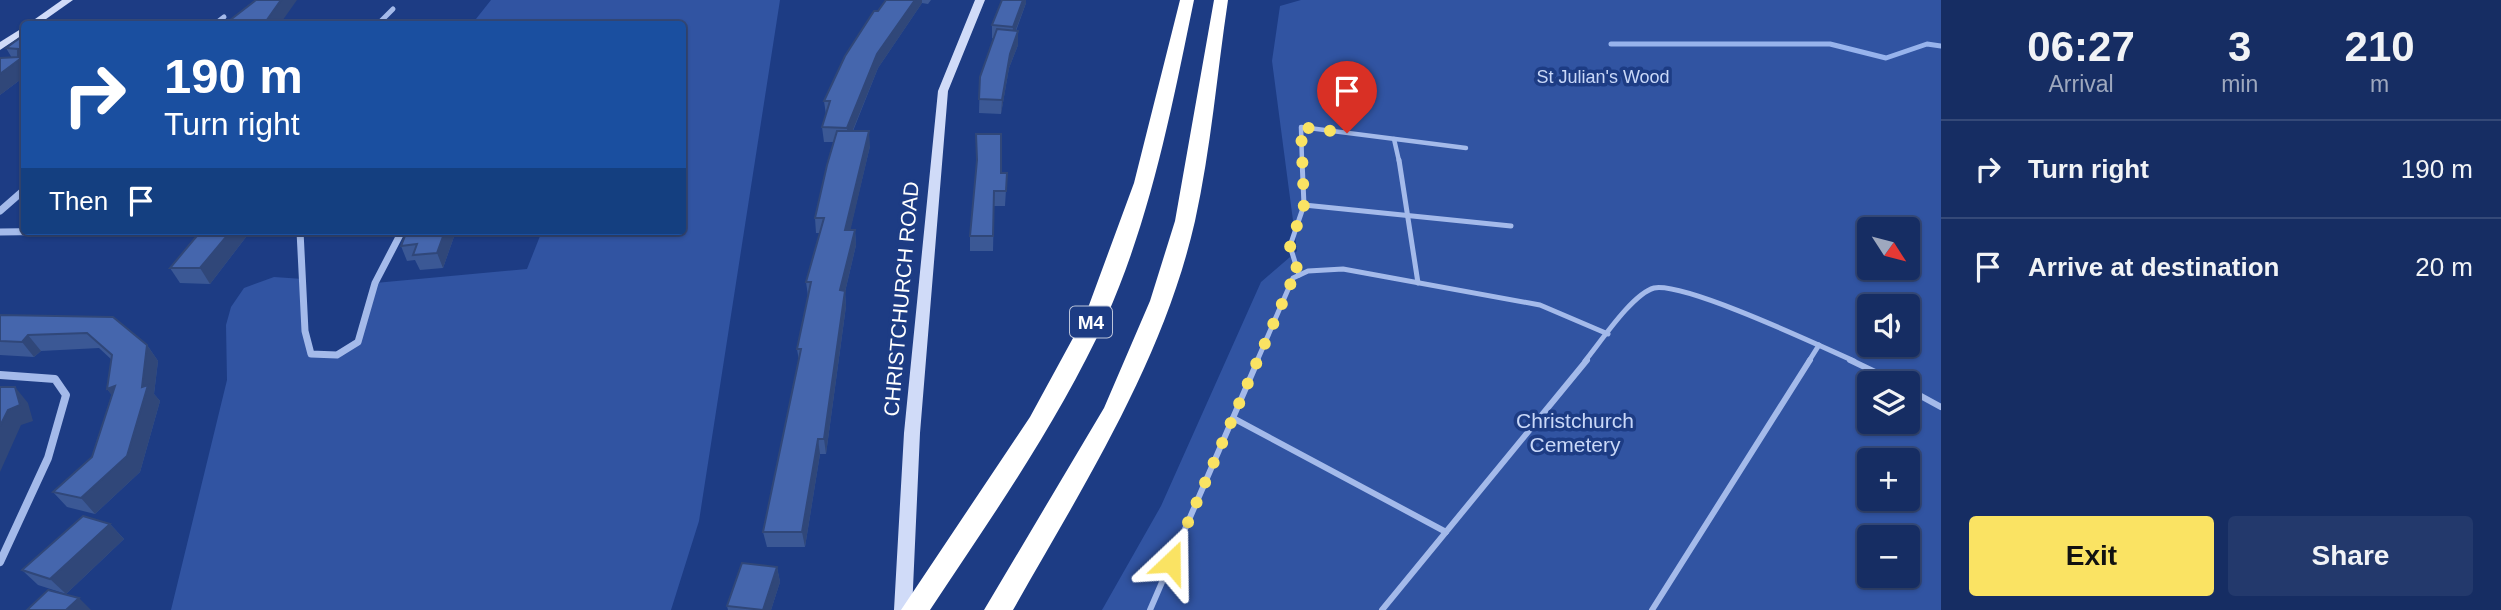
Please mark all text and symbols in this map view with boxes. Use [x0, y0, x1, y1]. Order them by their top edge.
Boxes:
text: 06:27 [2027, 23, 2135, 70]
text: 3 [2228, 23, 2251, 70]
text: 210 [2345, 23, 2415, 70]
icon: right [49, 49, 140, 140]
text: 190 m [164, 49, 303, 103]
pin [1317, 61, 1377, 133]
park label: St Julian's Wood [1536, 67, 1670, 87]
text: Arrival [2048, 71, 2114, 97]
text: min [2221, 71, 2258, 97]
text: m [2370, 71, 2389, 97]
icon: arrive [1328, 72, 1366, 110]
text: Turn right [164, 106, 300, 142]
icon: right [1969, 150, 2007, 188]
text: Turn right [2028, 154, 2149, 184]
text: 190 m [2401, 154, 2473, 184]
street label: CHRISTCHURCH ROAD [879, 181, 923, 417]
icon: arrive [122, 182, 160, 220]
text: Then [49, 186, 108, 216]
north arrow [1857, 217, 1920, 280]
map controls [1857, 217, 1920, 588]
icon: arrive [1969, 248, 2007, 286]
text: Arrive at destination [2028, 252, 2279, 282]
text: 20 m [2415, 252, 2473, 282]
button: sound [1857, 294, 1920, 357]
road number: M4 [1070, 306, 1112, 338]
button: layers [1857, 371, 1920, 434]
park label: Christchurch Cemetery [1516, 409, 1634, 456]
button: + [1857, 448, 1920, 511]
button: Exit [1969, 516, 2214, 596]
button: Share [2228, 516, 2473, 596]
position arrow [1134, 525, 1208, 599]
button: − [1857, 525, 1920, 588]

